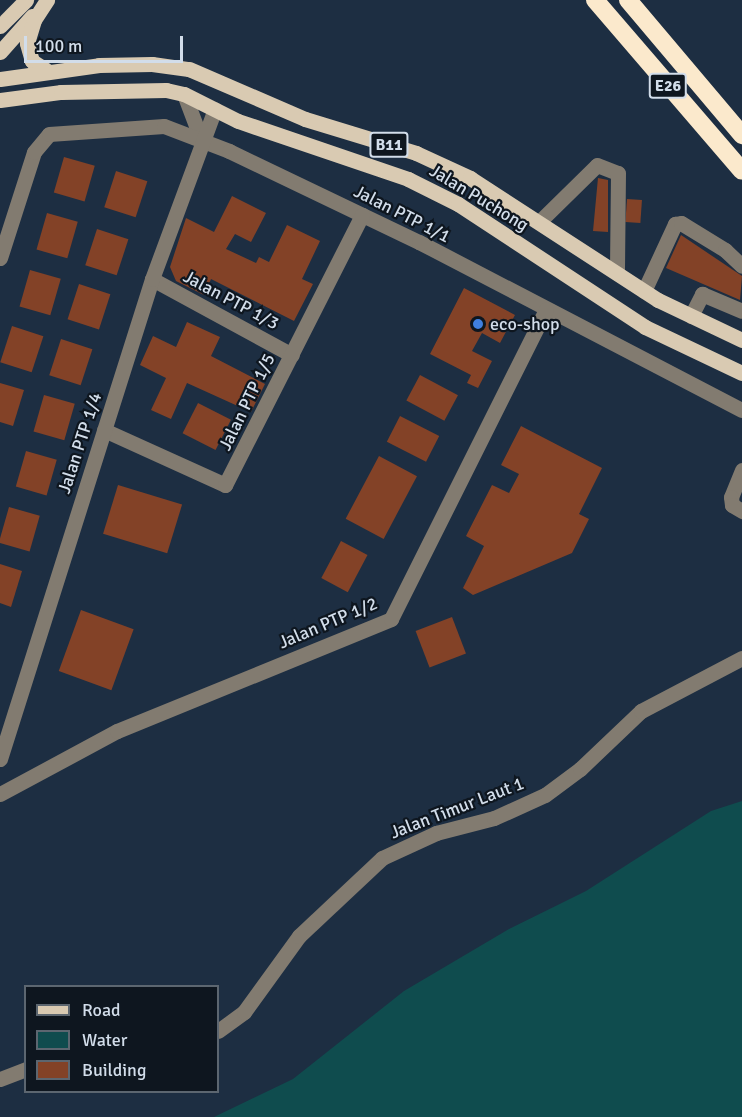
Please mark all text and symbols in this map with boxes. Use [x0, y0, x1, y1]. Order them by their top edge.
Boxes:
scale bar [27, 24, 186, 62]
text: 100 m [35, 35, 82, 57]
road number: E26 [648, 73, 688, 99]
road number: B11 [368, 132, 410, 158]
street label: Jalan Puchong [426, 160, 532, 236]
street label: Jalan PTP 1/1 [350, 180, 454, 248]
street label: Jalan PTP 1/3 [179, 266, 283, 334]
place label: eco-shop [490, 313, 560, 335]
marker: eco-shop [471, 317, 485, 331]
street label: Jalan PTP 1/5 [214, 350, 280, 454]
street label: Jalan PTP 1/4 [53, 390, 107, 496]
street label: Jalan PTP 1/2 [275, 593, 381, 653]
street label: Jalan Timur Laut 1 [387, 773, 527, 843]
legend [24, 985, 219, 1093]
text: Road [82, 999, 121, 1021]
text: Water [82, 1029, 127, 1051]
text: Building [82, 1059, 146, 1081]

